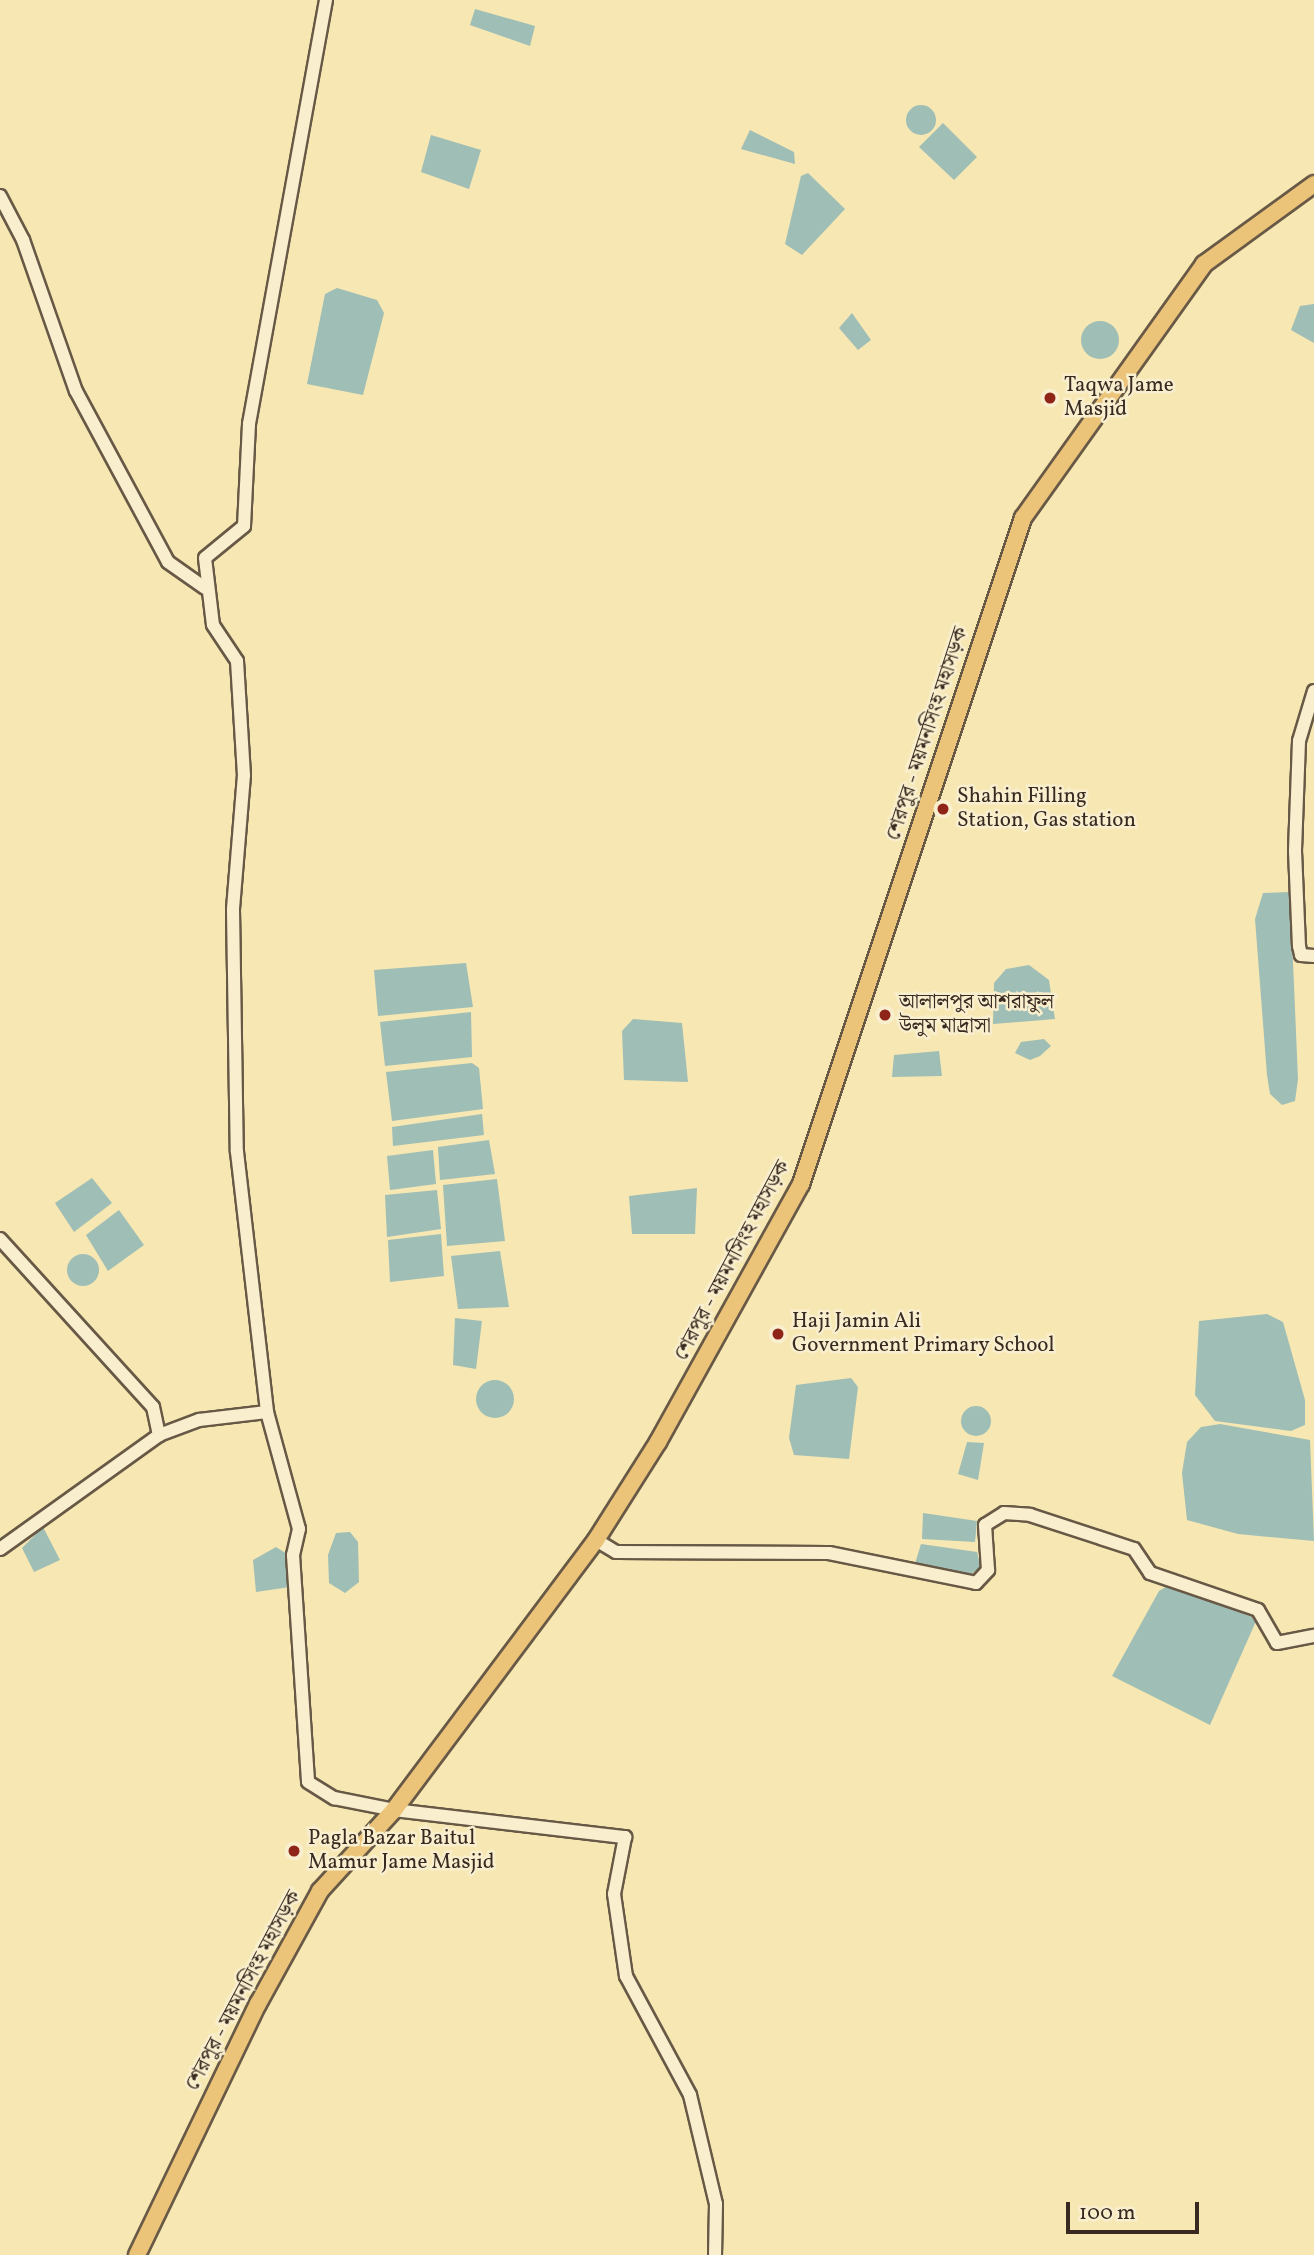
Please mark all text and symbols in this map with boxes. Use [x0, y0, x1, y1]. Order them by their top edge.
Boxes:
place label: Taqwa Jame Masjid [1064, 373, 1174, 423]
marker: Taqwa Jame Masjid [1042, 390, 1058, 406]
street label: শেরপুর - ময়মনসিংহ মহাসড়ক [881, 624, 975, 844]
place label: Shahin Filling Station, Gas station [957, 784, 1136, 834]
marker: Shahin Filling Station, Gas station [935, 801, 951, 817]
place label: আলালপুর আশরাফুল উলুম মাদ্রাসা [899, 990, 1054, 1040]
marker: আলালপুর আশরাফুল উলুম মাদ্রাসা [877, 1007, 893, 1023]
street label: শেরপুর - ময়মনসিংহ মহাসড়ক [669, 1156, 797, 1366]
place label: Haji Jamin Ali Government Primary School [792, 1309, 1055, 1359]
marker: Haji Jamin Ali Government Primary School [770, 1326, 786, 1342]
place label: Pagla Bazar Baitul Mamur Jame Masjid [308, 1826, 495, 1876]
marker: Pagla Bazar Baitul Mamur Jame Masjid [286, 1843, 302, 1859]
street label: শেরপুর - ময়মনসিংহ মহাসড়ক [180, 1886, 308, 2096]
scale bar [1069, 2188, 1202, 2232]
text: 100 m [1079, 2199, 1136, 2228]

